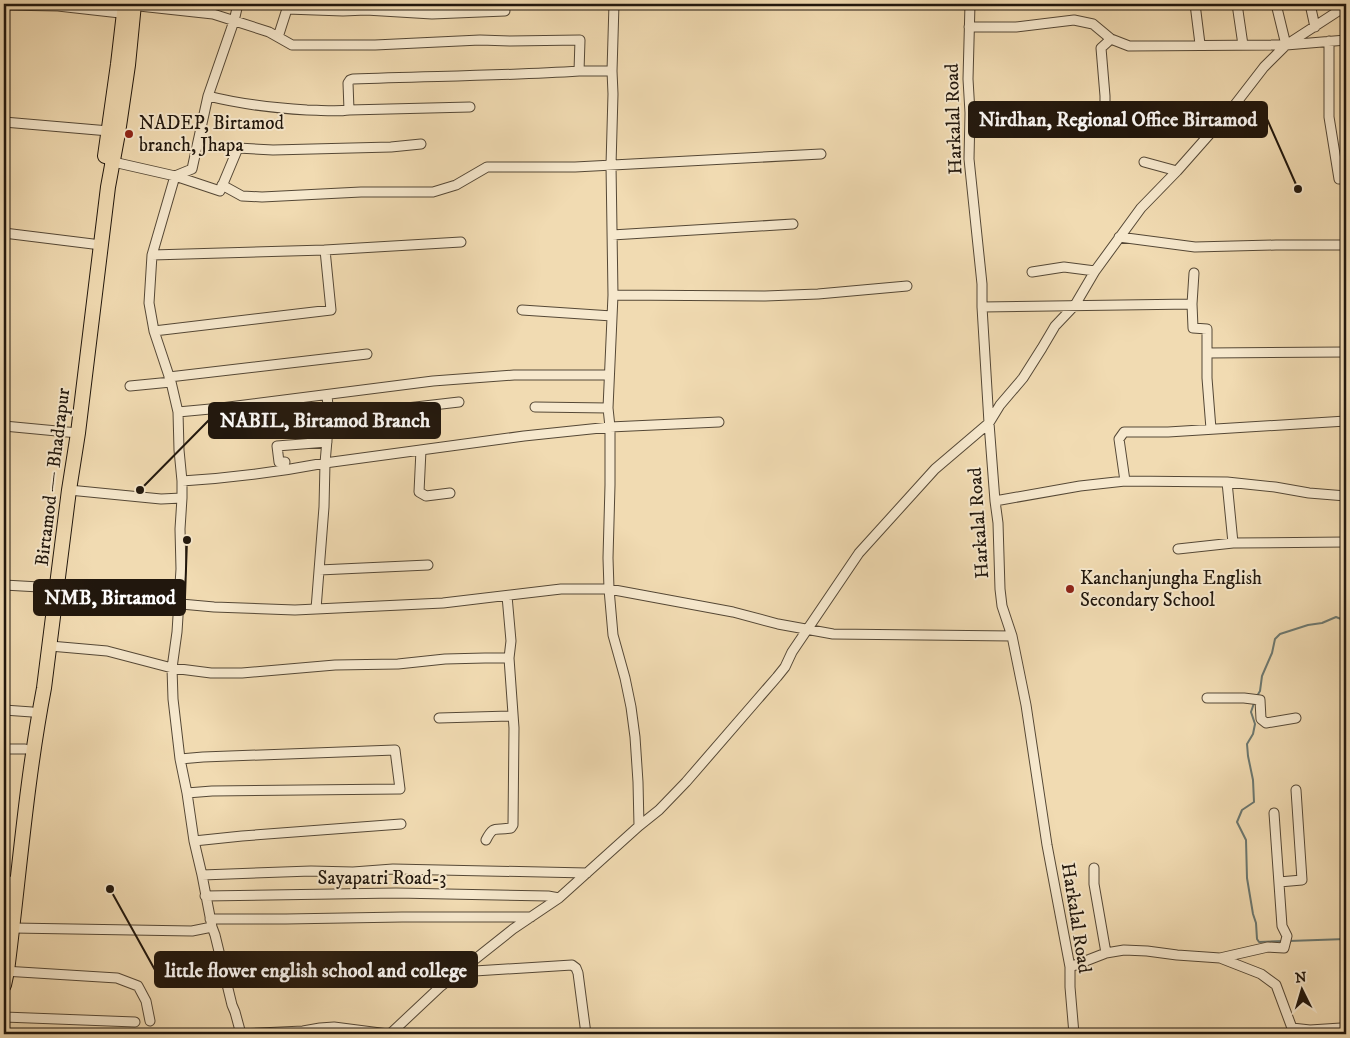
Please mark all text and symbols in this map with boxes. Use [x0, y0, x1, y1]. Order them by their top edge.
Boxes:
street label: Harkalal Road [941, 62, 967, 175]
callout: Nirdhan, Regional Office Birtamod [969, 102, 1267, 137]
text: Nirdhan, Regional Office Birtamod [979, 108, 1258, 133]
place label: NADEP, Birtamod branch, Jhapa [139, 112, 284, 157]
marker: NADEP, Birtamod branch, Jhapa [123, 128, 135, 140]
street label: Birtamod — Bhadrapur [31, 387, 75, 567]
callout: NABIL, Birtamod Branch [209, 403, 440, 438]
text: NABIL, Birtamod Branch [220, 409, 431, 434]
street label: Harkalal Road [964, 466, 994, 579]
place label: Kanchanjungha English Secondary School [1080, 567, 1262, 612]
callout: NMB, Birtamod [34, 580, 185, 615]
marker: Kanchanjungha English Secondary School [1064, 583, 1076, 595]
text: NMB, Birtamod [44, 586, 177, 611]
street label: Harkalal Road [1056, 861, 1096, 975]
street label: Sayapatri Road-3 [318, 867, 446, 890]
callout: little flower english school and college [155, 952, 477, 987]
text: little flower english school and college [164, 959, 468, 984]
north arrow [1278, 966, 1328, 1016]
text: N [1294, 969, 1308, 988]

